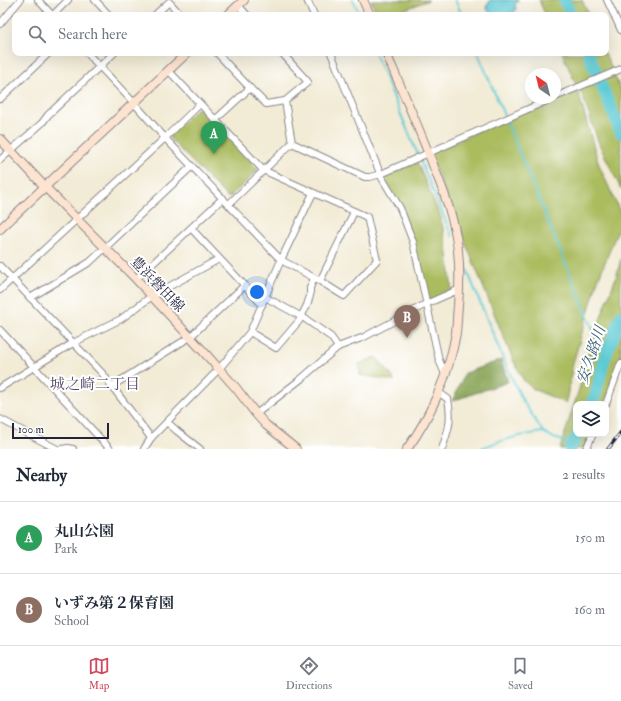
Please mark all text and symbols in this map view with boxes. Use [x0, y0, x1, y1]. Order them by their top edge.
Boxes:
search box [12, 12, 609, 56]
icon: search [26, 23, 48, 45]
text: Search here [58, 25, 127, 44]
north arrow [525, 68, 561, 104]
pin: A [201, 121, 227, 154]
street label: 豊浜磐田線 [127, 253, 188, 315]
your location [247, 282, 267, 302]
pin: B [394, 305, 420, 338]
water label: 安久路川 [573, 322, 611, 387]
district label: 城之崎二丁目 [50, 375, 140, 394]
map controls [573, 401, 609, 437]
button: layers [573, 401, 609, 437]
scale bar [12, 421, 109, 440]
text: 100 m [18, 423, 44, 436]
text: Nearby [16, 465, 67, 486]
text: 2 results [562, 467, 605, 483]
text: 丸山公園 [54, 522, 114, 541]
text: A [25, 530, 33, 546]
text: 150 m [575, 530, 605, 546]
text: Park [54, 541, 78, 557]
text: いずみ第２保育園 [54, 594, 174, 613]
text: B [25, 602, 33, 618]
text: 160 m [574, 602, 605, 618]
text: School [54, 613, 89, 629]
tab: Map [88, 655, 110, 692]
tab: Directions [286, 655, 332, 692]
tab: Saved [508, 655, 533, 692]

